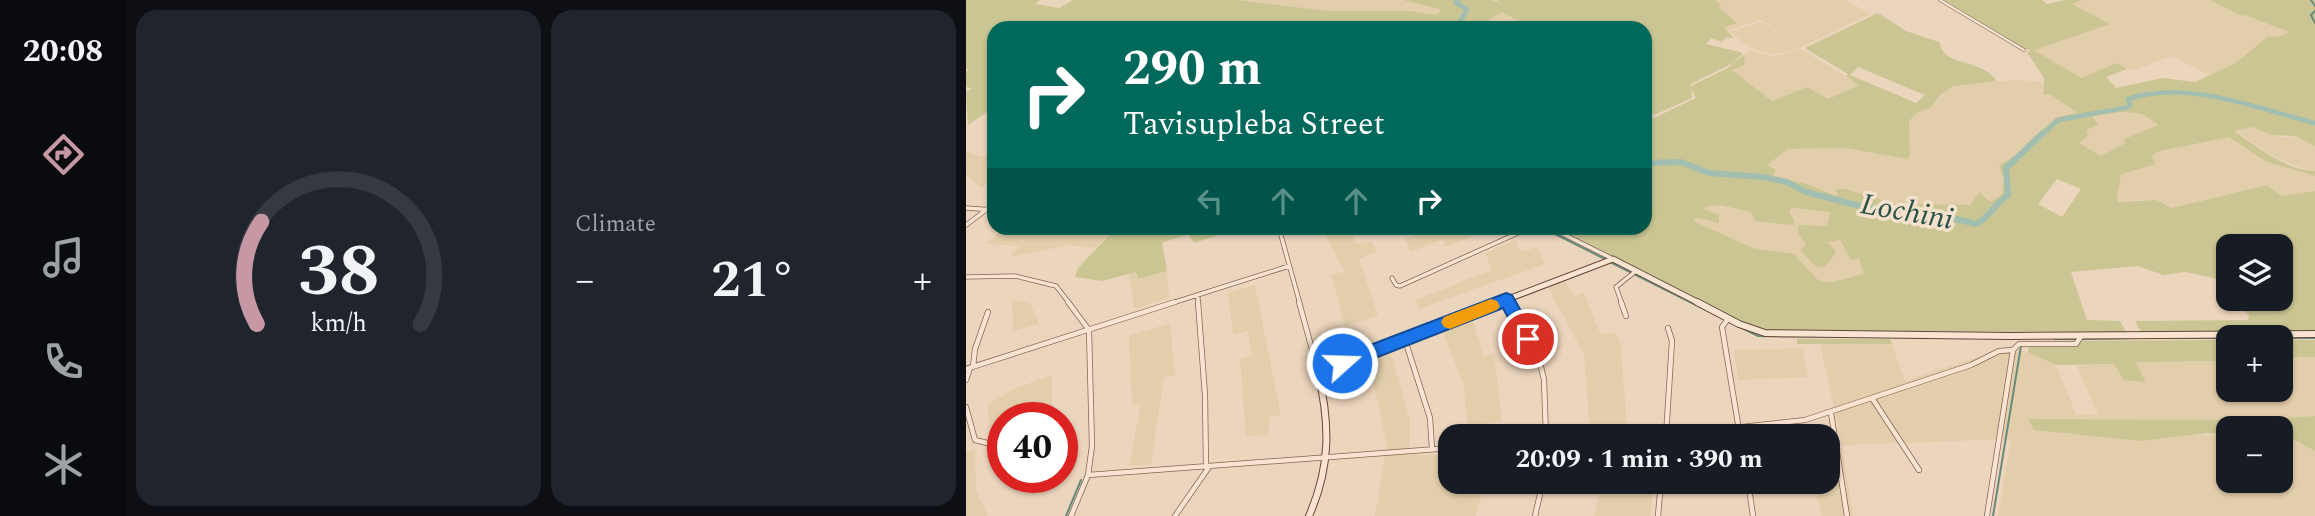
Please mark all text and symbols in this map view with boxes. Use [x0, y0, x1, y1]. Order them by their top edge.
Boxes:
text: 20:08 [23, 27, 103, 76]
text: 290 m [1123, 32, 1262, 107]
icon: right [1008, 49, 1099, 140]
text: Tavisupleba Street [1123, 100, 1385, 149]
icon: directions [39, 130, 88, 179]
water label: Lochini [1857, 181, 1957, 243]
icon: left [1191, 182, 1229, 220]
icon: ahead [1264, 182, 1302, 220]
icon: ahead [1337, 182, 1375, 220]
icon: right [1410, 182, 1448, 220]
text: Climate [575, 207, 656, 242]
text: 38 [298, 217, 379, 328]
icon: music [39, 233, 88, 282]
map controls [2216, 234, 2293, 493]
button: layers [2216, 234, 2293, 311]
text: 21° [711, 241, 796, 320]
text: − [575, 252, 594, 310]
text: + [913, 252, 932, 310]
text: km/h [310, 305, 367, 343]
pin [1498, 309, 1558, 369]
icon: arrive [1509, 320, 1547, 358]
button: + [2216, 325, 2293, 402]
position arrow [1305, 326, 1379, 400]
icon: phone [39, 337, 88, 386]
speed limit sign: 40 [987, 402, 1078, 493]
button: − [2216, 416, 2293, 493]
text: 20:09 · 1 min · 390 m [1515, 439, 1763, 479]
icon: climate [39, 440, 88, 489]

